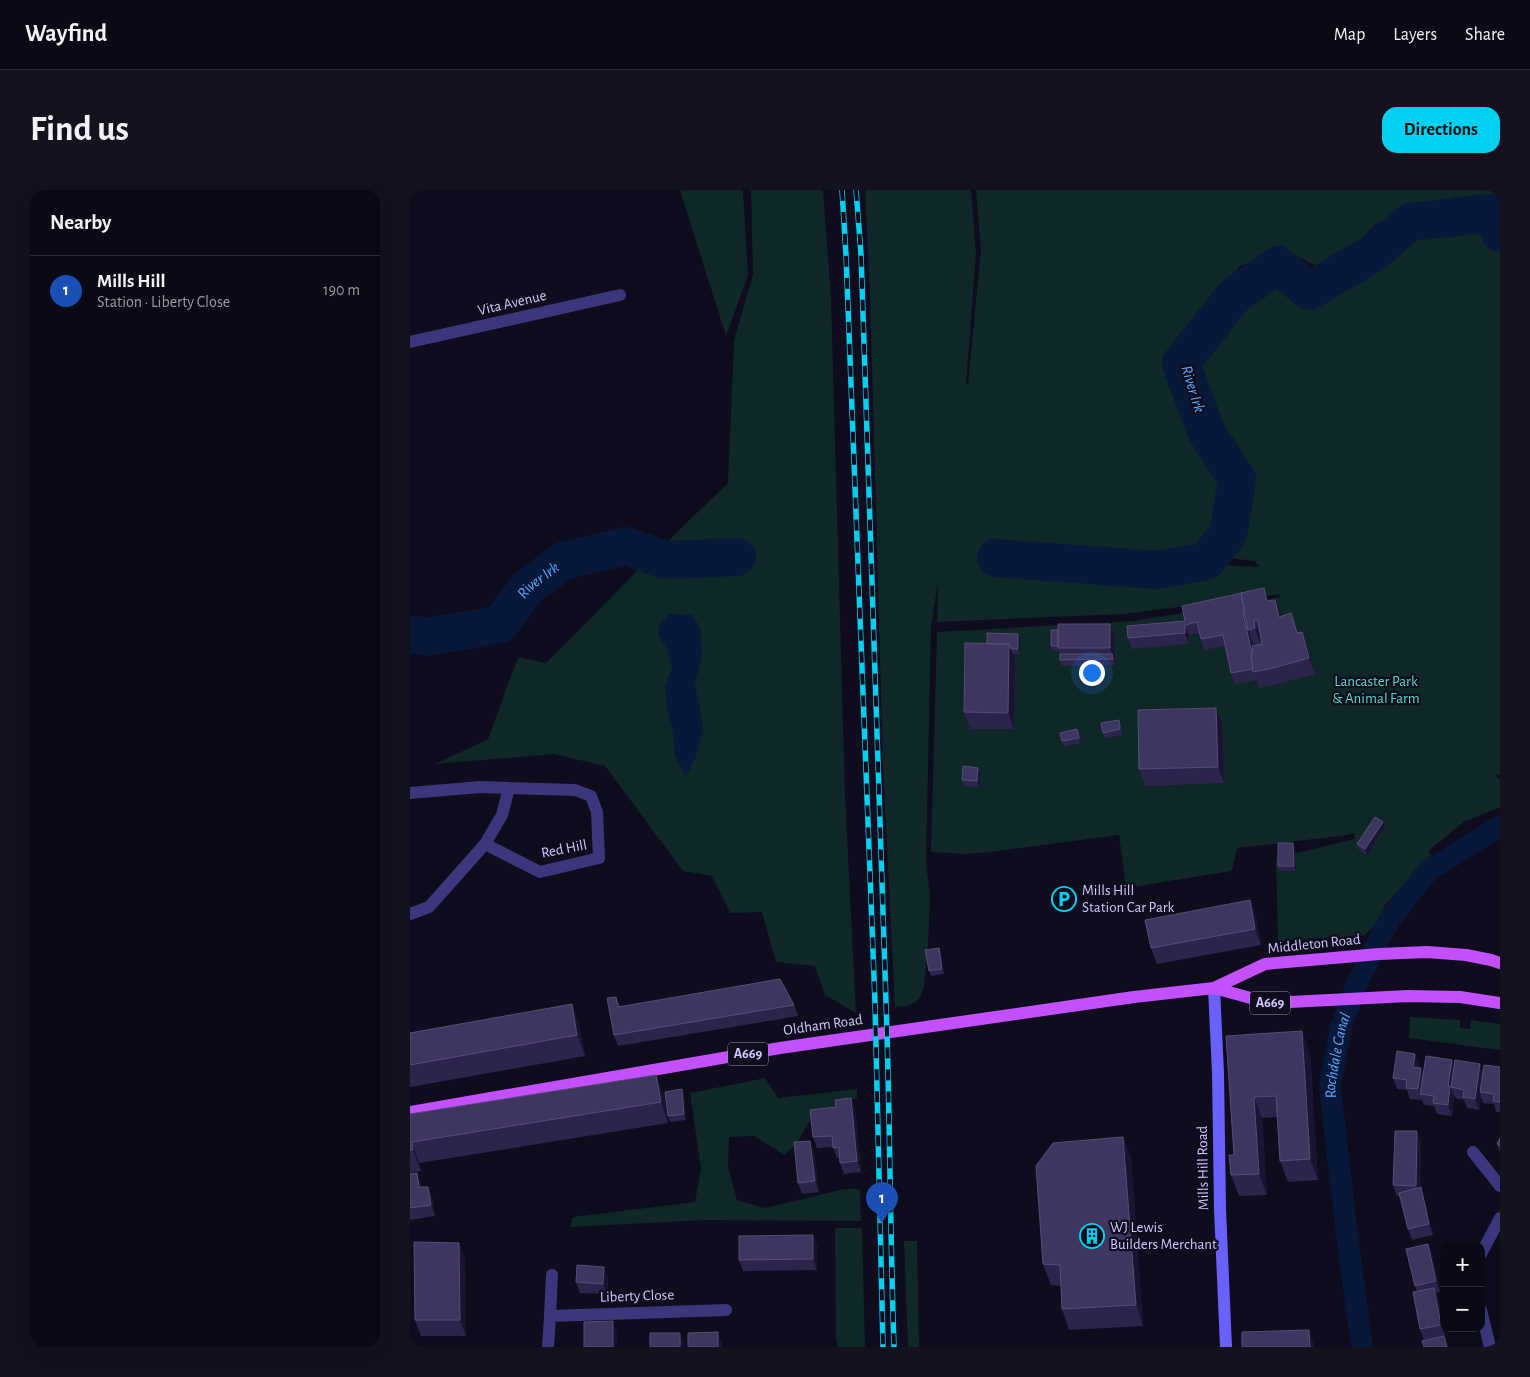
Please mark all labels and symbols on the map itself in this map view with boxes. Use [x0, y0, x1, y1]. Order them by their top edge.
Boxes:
street label: Vita Avenue [476, 288, 548, 318]
water label: River Irk [1178, 364, 1208, 414]
water label: River Irk [514, 559, 562, 601]
your location [1079, 660, 1105, 686]
park label: Lancaster Park & Animal Farm [1332, 674, 1420, 706]
street label: Red Hill [540, 837, 588, 861]
place label: Mills Hill Station Car Park [1082, 883, 1175, 915]
parking icon: Mills Hill Station Car Park [1051, 886, 1077, 912]
street label: Middleton Road [1267, 932, 1361, 956]
road number: A669 [1250, 991, 1290, 1014]
water label: Rochdale Canal [1322, 1011, 1354, 1099]
street label: Oldham Road [782, 1012, 864, 1038]
road number: A669 [728, 1042, 768, 1066]
street label: Mills Hill Road [1195, 1125, 1211, 1210]
pin: 1 [866, 1182, 898, 1223]
place label: WJ Lewis Builders Merchant [1110, 1220, 1217, 1252]
building icon: WJ Lewis Builders Merchant [1079, 1223, 1105, 1249]
street label: Liberty Close [600, 1287, 674, 1305]

